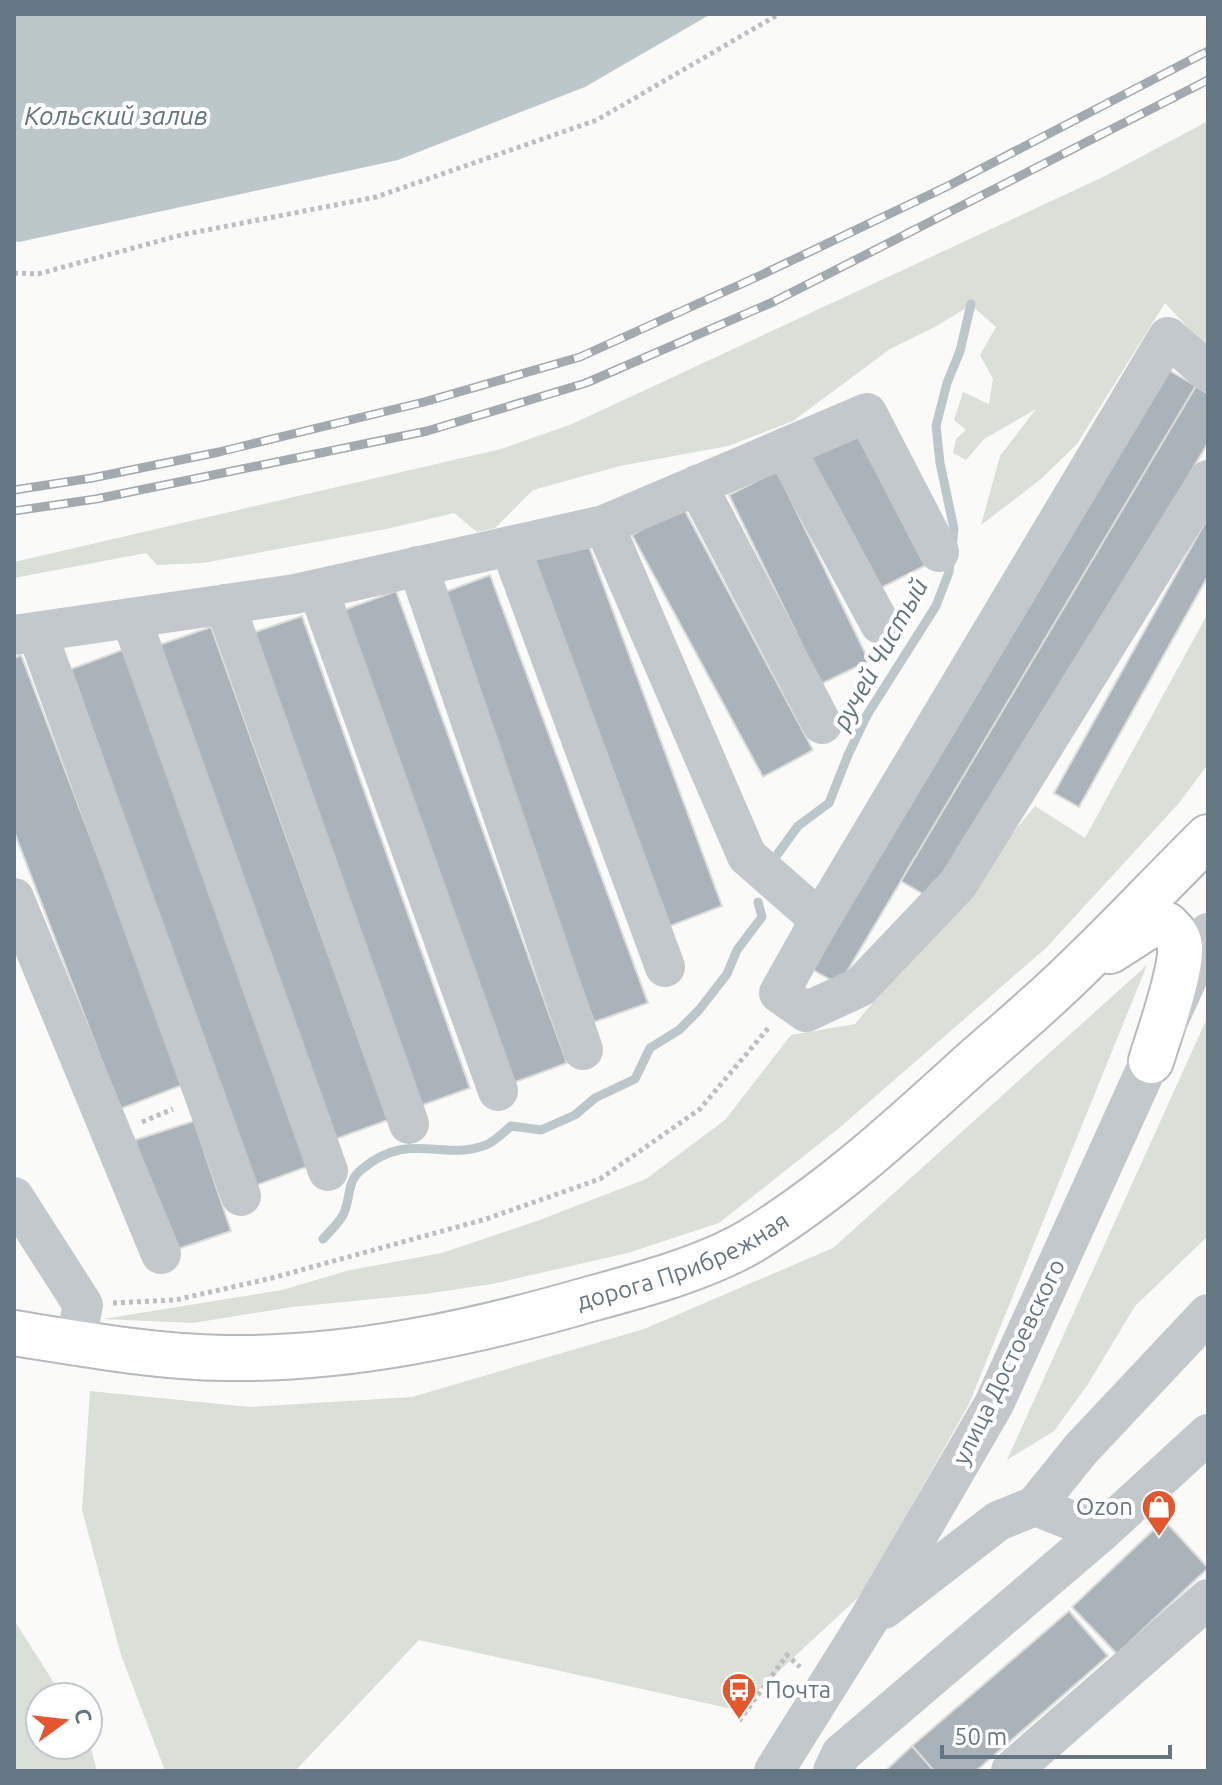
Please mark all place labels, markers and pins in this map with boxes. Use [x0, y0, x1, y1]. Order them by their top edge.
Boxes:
shop icon: Ozon [1140, 1488, 1178, 1538]
place label: Ozon [1076, 1493, 1133, 1520]
bus stop icon: Почта [720, 1671, 758, 1721]
place label: Почта [765, 1676, 831, 1703]

